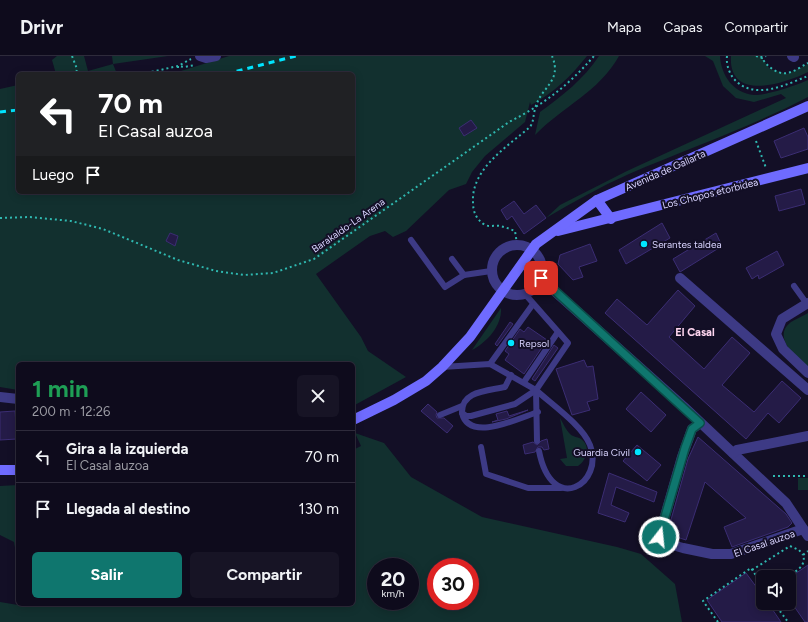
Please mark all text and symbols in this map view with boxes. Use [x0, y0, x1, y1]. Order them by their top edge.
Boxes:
text: Drivr [20, 16, 63, 39]
text: Mapa [607, 19, 641, 36]
text: Capas [663, 19, 702, 36]
text: Compartir [724, 19, 788, 36]
text: 70 m [98, 86, 163, 120]
icon: left [32, 88, 84, 140]
text: El Casal auzoa [98, 120, 213, 142]
street label: Avenida de Gallarta [623, 147, 707, 194]
icon: arrive [82, 164, 104, 186]
text: Luego [32, 166, 74, 184]
street label: Los Chopos etorbidea [661, 175, 760, 212]
street label: Barakaldo-La Arena [309, 195, 387, 256]
place label: Serantes taldea [652, 238, 721, 251]
marker: Serantes taldea [639, 239, 649, 249]
pin [524, 261, 558, 295]
icon: arrive [530, 267, 552, 289]
district label: El Casal [675, 326, 715, 339]
place label: Repsol [519, 337, 549, 350]
marker: Repsol [506, 338, 516, 348]
text: 1 min [32, 374, 89, 403]
button: close [297, 375, 339, 417]
text: 200 m · 12:26 [32, 404, 110, 419]
text: Gira a la izquierda [66, 440, 188, 458]
icon: left [32, 446, 54, 468]
place label: Guardia Civil [573, 446, 630, 459]
marker: Guardia Civil [633, 447, 643, 457]
text: 70 m [305, 448, 339, 466]
text: El Casal auzoa [66, 458, 149, 473]
icon: arrive [32, 498, 54, 520]
text: Llegada al destino [66, 500, 190, 518]
text: 130 m [299, 500, 339, 518]
position arrow [638, 516, 680, 558]
street label: El Casal auzoa [732, 527, 796, 560]
button: Salir [32, 552, 182, 598]
button: Compartir [190, 552, 339, 598]
speed limit sign: 30 [427, 558, 479, 610]
text: 20 [381, 567, 405, 591]
map controls [756, 570, 796, 610]
button: sound [756, 570, 796, 610]
text: km/h [382, 587, 404, 600]

